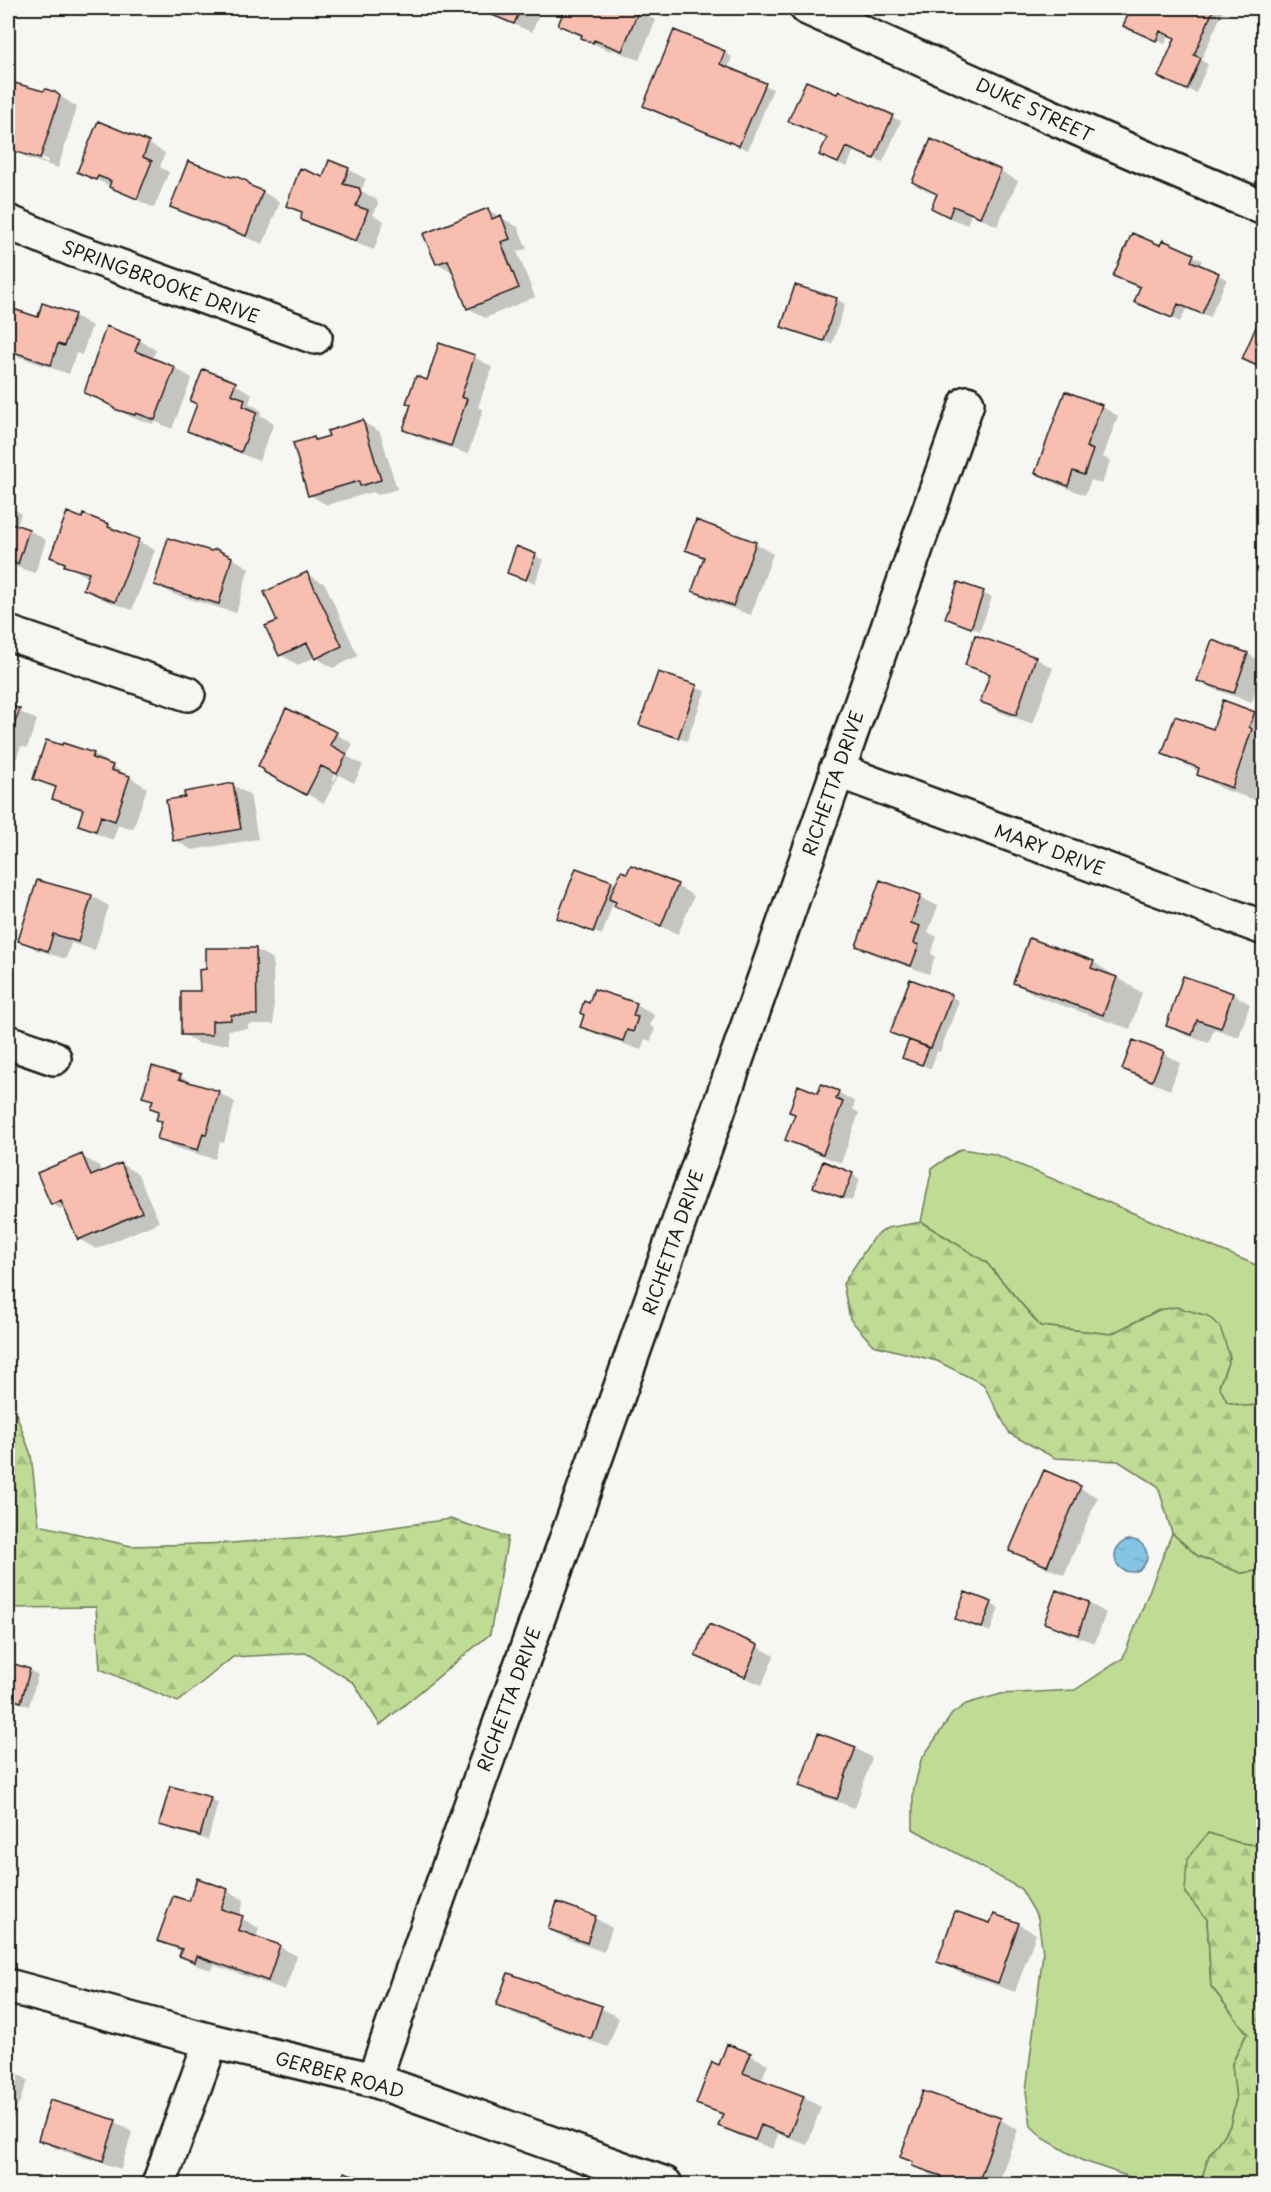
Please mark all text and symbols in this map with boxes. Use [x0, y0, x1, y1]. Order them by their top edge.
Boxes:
street label: DUKE STREET [972, 70, 1099, 148]
street label: SPRINGBROOKE DRIVE [58, 233, 264, 329]
street label: RICHETTA DRIVE [794, 707, 870, 859]
street label: MARY DRIVE [991, 816, 1109, 882]
street label: RICHETTA DRIVE [634, 1166, 710, 1318]
street label: RICHETTA DRIVE [469, 1623, 547, 1775]
street label: GERBER ROAD [272, 2044, 408, 2104]

